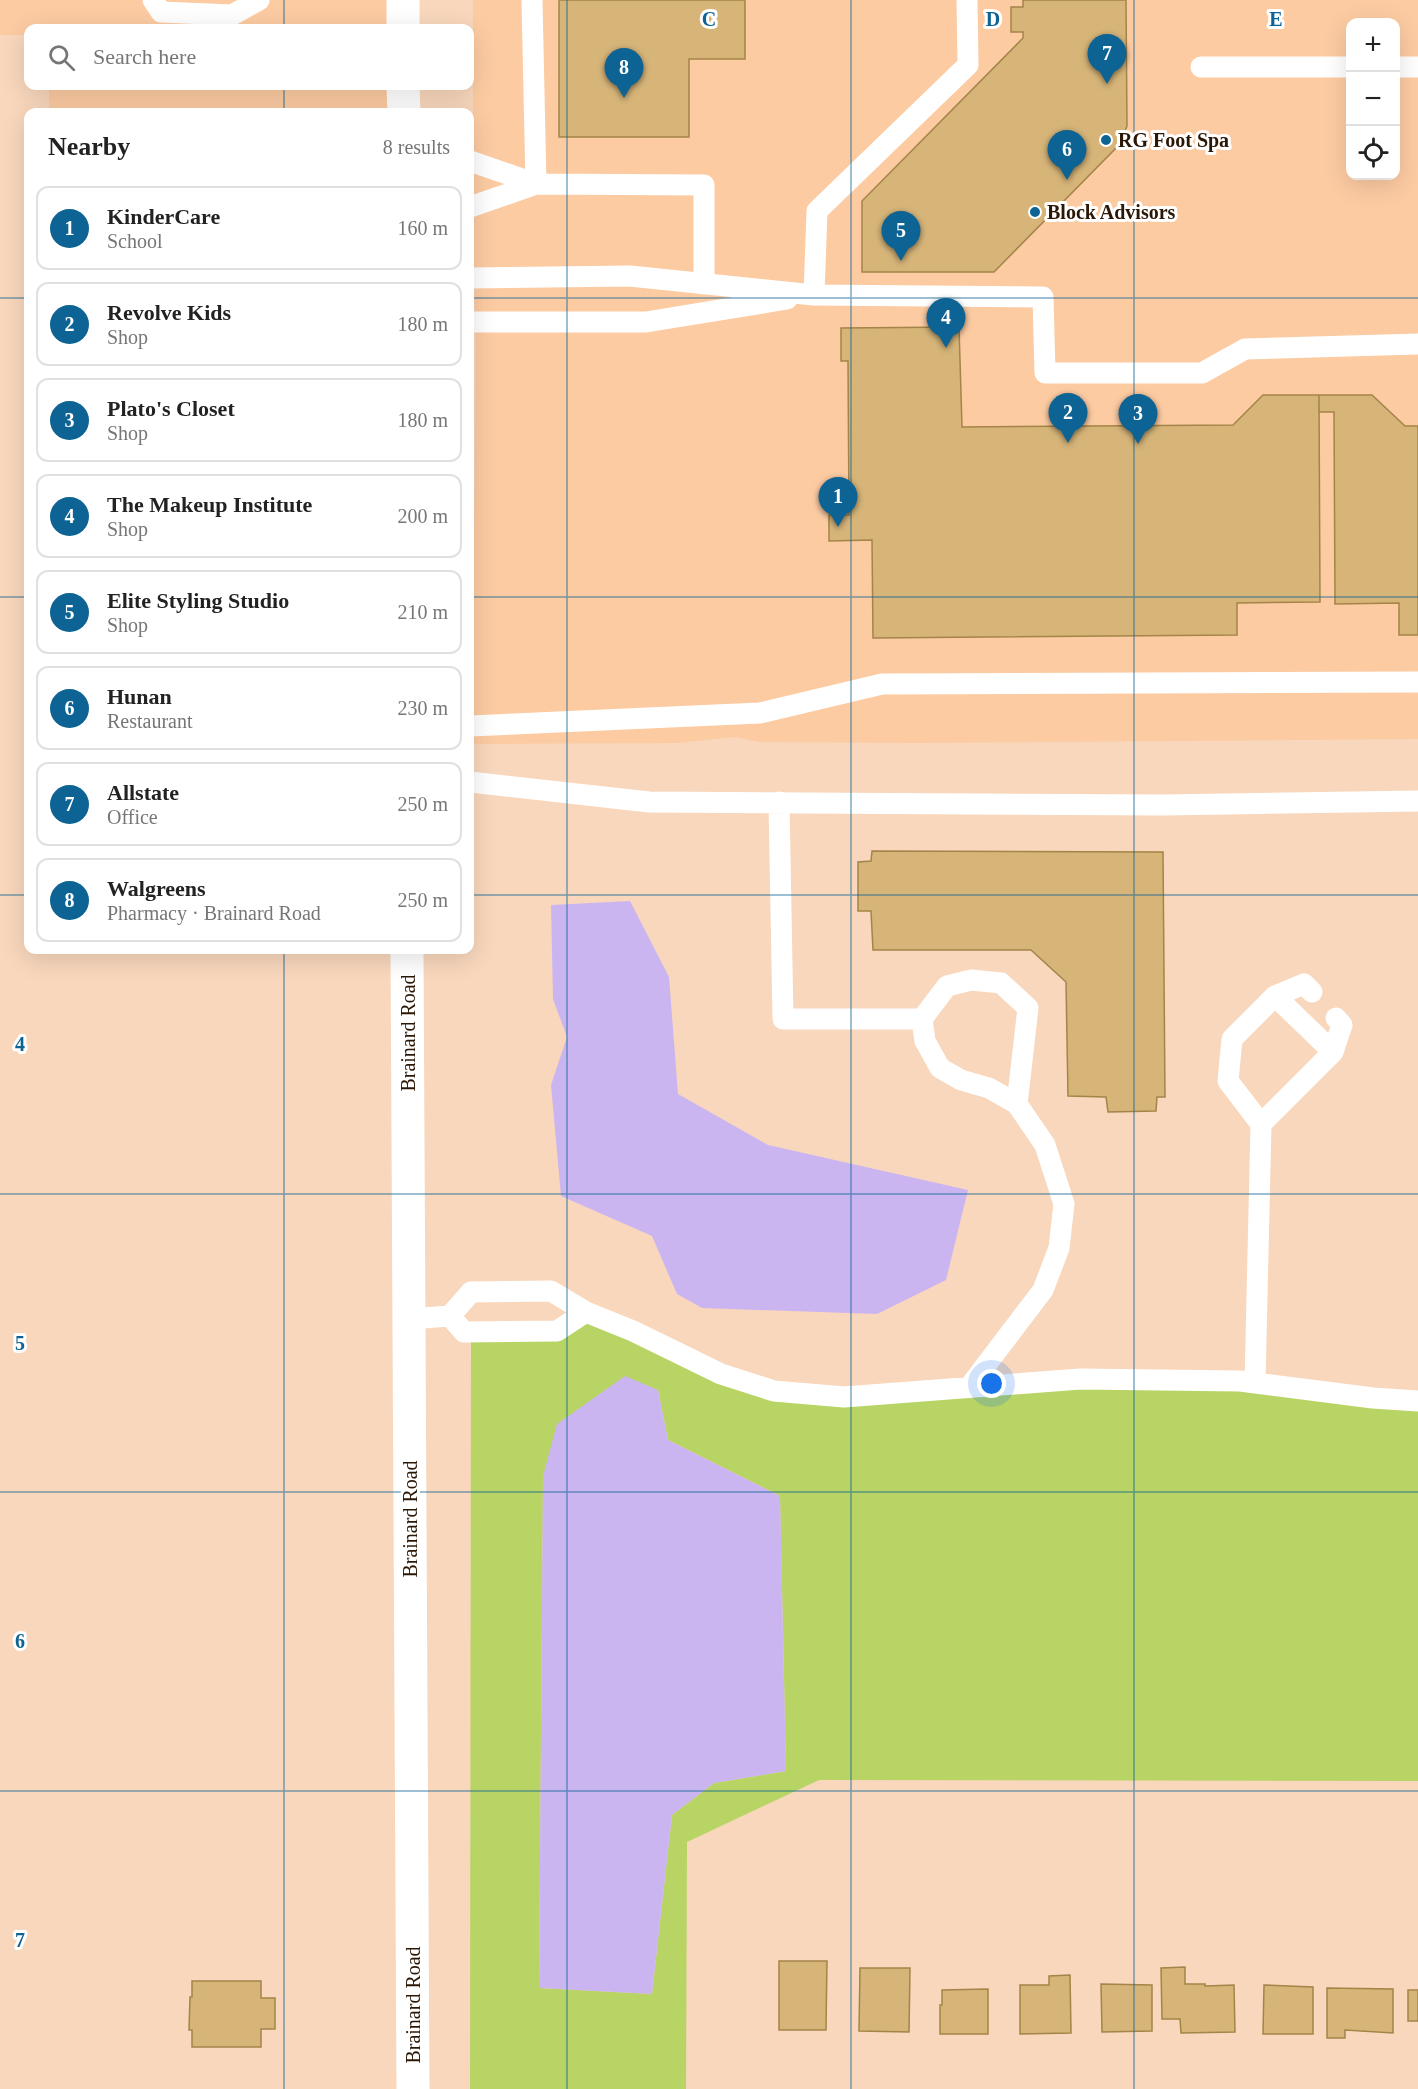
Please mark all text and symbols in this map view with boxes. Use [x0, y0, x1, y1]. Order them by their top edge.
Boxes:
text: C [702, 8, 716, 30]
text: D [986, 8, 1000, 30]
text: E [1269, 8, 1283, 30]
map controls [1346, 18, 1400, 180]
button: + [1346, 18, 1400, 72]
search box [24, 24, 474, 90]
pin: 7 [1088, 34, 1126, 84]
icon: search [45, 41, 78, 74]
text: Search here [93, 44, 196, 69]
pin: 8 [604, 48, 644, 98]
button: − [1346, 72, 1400, 126]
button: locate [1346, 126, 1400, 180]
place label: RG Foot Spa [1118, 129, 1229, 152]
pin: 6 [1048, 130, 1086, 180]
text: Nearby [48, 132, 130, 161]
marker: RG Foot Spa [1099, 133, 1113, 147]
text: 8 results [383, 136, 450, 158]
place label: Block Advisors [1047, 201, 1176, 223]
text: KinderCare [107, 204, 220, 229]
marker: Block Advisors [1028, 205, 1042, 219]
pin: 5 [882, 212, 920, 261]
text: 1 [65, 217, 75, 239]
text: 160 m [397, 217, 448, 239]
text: School [107, 230, 163, 252]
pin: 4 [926, 298, 966, 348]
text: Revolve Kids [107, 300, 231, 325]
text: 2 [65, 313, 75, 335]
text: 180 m [397, 313, 448, 335]
text: Shop [107, 326, 148, 348]
pin: 2 [1048, 394, 1088, 443]
pin: 3 [1118, 394, 1158, 444]
text: Plato's Closet [107, 396, 235, 421]
text: 3 [65, 409, 75, 431]
text: 180 m [397, 409, 448, 431]
text: Shop [107, 422, 148, 444]
pin: 1 [818, 478, 858, 527]
text: The Makeup Institute [107, 492, 312, 517]
text: 4 [65, 505, 75, 527]
text: 200 m [397, 505, 448, 527]
text: Shop [107, 518, 148, 540]
text: Elite Styling Studio [107, 588, 289, 613]
text: 5 [65, 601, 75, 623]
text: 210 m [397, 601, 448, 623]
text: Shop [107, 614, 148, 636]
text: Hunan [107, 684, 172, 709]
text: 6 [65, 697, 75, 719]
text: 230 m [397, 697, 448, 719]
text: Restaurant [107, 710, 193, 732]
text: Allstate [107, 780, 179, 805]
text: 7 [65, 793, 75, 815]
text: 250 m [397, 793, 448, 815]
text: Office [107, 806, 158, 828]
text: Walgreens [107, 876, 206, 901]
text: 8 [65, 889, 75, 911]
text: 250 m [397, 889, 448, 911]
text: Pharmacy · Brainard Road [107, 902, 321, 924]
street label: Brainard Road [397, 974, 419, 1092]
text: 4 [15, 1033, 25, 1055]
text: 5 [15, 1332, 25, 1354]
your location [977, 1369, 1006, 1398]
street label: Brainard Road [399, 1460, 421, 1578]
text: 6 [15, 1630, 25, 1652]
text: 7 [15, 1929, 25, 1951]
street label: Brainard Road [402, 1946, 424, 2064]

